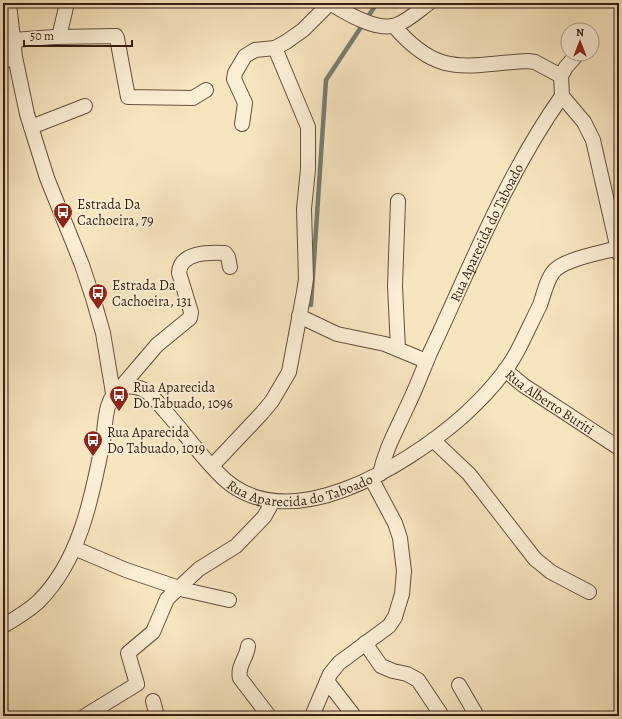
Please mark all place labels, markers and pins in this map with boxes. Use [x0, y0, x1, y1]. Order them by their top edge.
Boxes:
place label: Estrada Da Cachoeira, 79 [77, 195, 154, 230]
bus stop icon: Estrada Da Cachoeira, 79 [52, 201, 74, 229]
place label: Estrada Da Cachoeira, 131 [112, 276, 192, 311]
bus stop icon: Estrada Da Cachoeira, 131 [87, 282, 109, 310]
place label: Rua Aparecida Do Tabuado, 1096 [133, 378, 233, 413]
bus stop icon: Rua Aparecida Do Tabuado, 1096 [108, 384, 130, 412]
place label: Rua Aparecida Do Tabuado, 1019 [107, 423, 205, 458]
bus stop icon: Rua Aparecida Do Tabuado, 1019 [82, 429, 104, 457]

